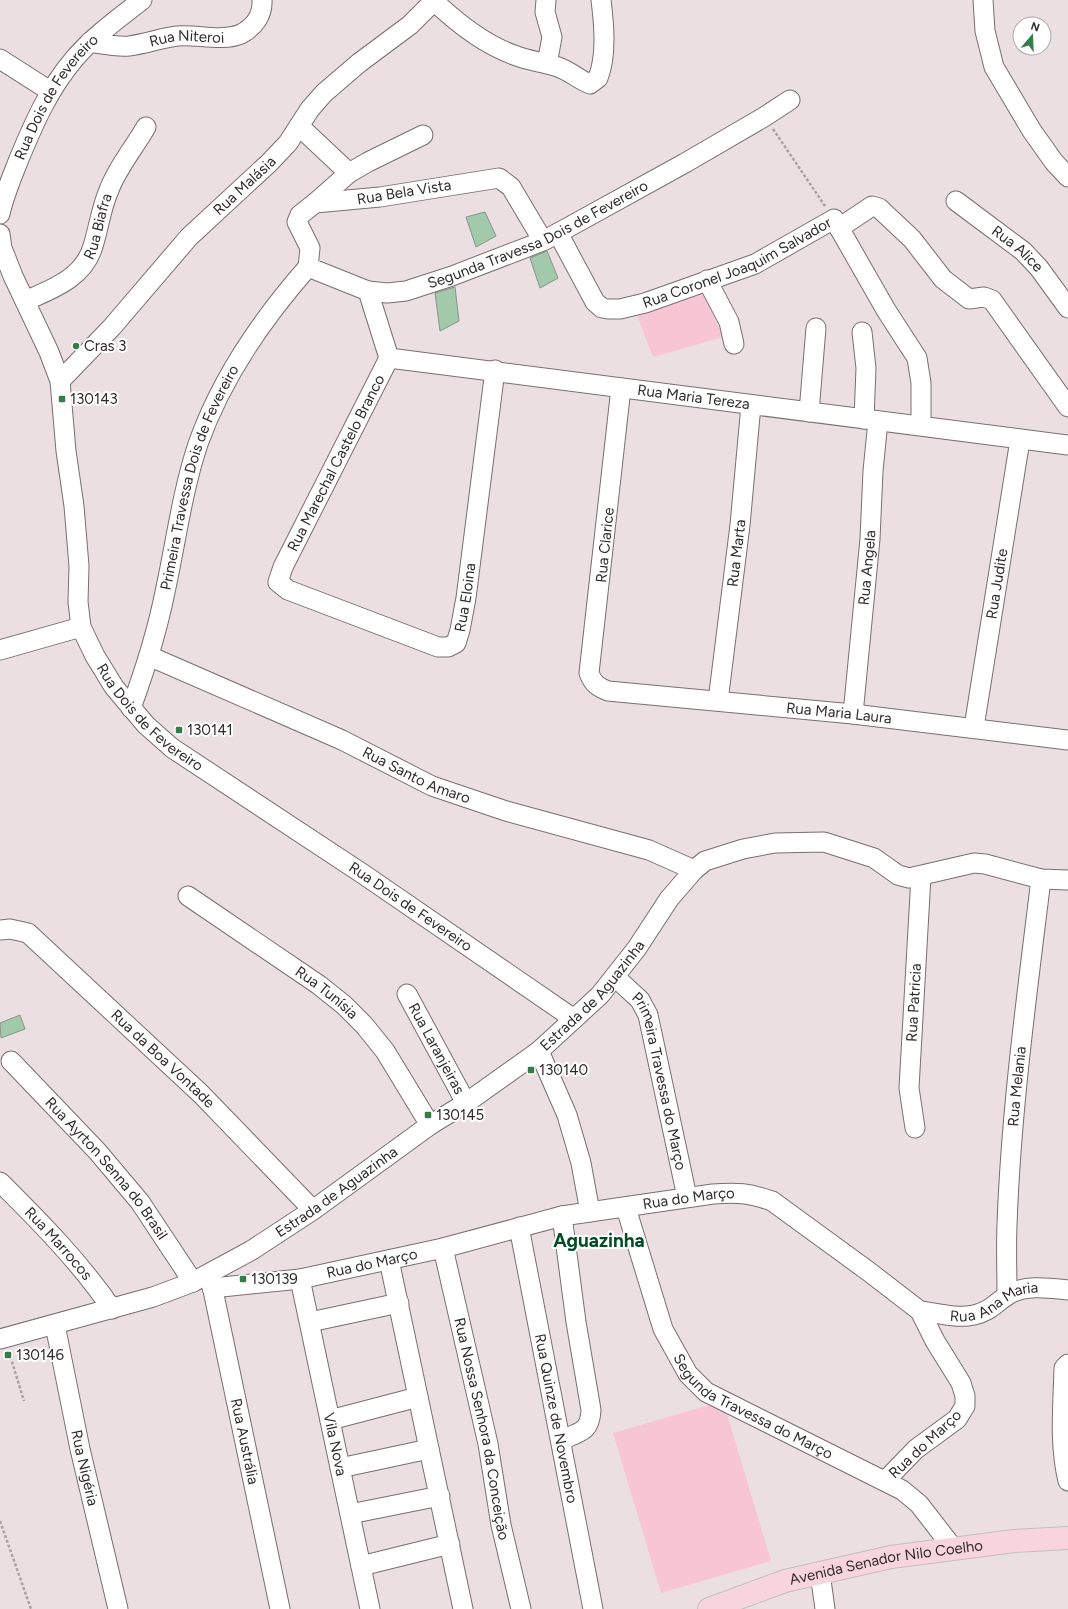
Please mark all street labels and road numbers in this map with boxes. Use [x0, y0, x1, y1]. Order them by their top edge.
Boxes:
street label: Rua Niteroi [147, 27, 225, 51]
street label: Rua Dois de Fevereiro [11, 30, 102, 162]
street label: Rua Malásia [210, 153, 280, 219]
street label: Rua Bela Vista [356, 176, 452, 208]
street label: Segunda Travessa Dois de Fevereiro [425, 176, 651, 292]
street label: Rua Biafra [80, 191, 116, 263]
street label: Rua Coronel Joaquim Salvador [640, 213, 835, 312]
street label: Rua Alice [988, 222, 1047, 276]
street label: Primeira Travessa Dois de Fevereiro [157, 361, 243, 592]
street label: Rua Marechal Castelo Branco [284, 371, 389, 554]
street label: Rua Maria Tereza [636, 381, 751, 413]
street label: Rua Clarice [592, 506, 618, 584]
street label: Rua Marta [723, 519, 749, 588]
street label: Rua Angela [855, 530, 879, 606]
street label: Rua Judite [982, 547, 1011, 620]
street label: Rua Eloina [451, 562, 479, 633]
street label: Rua Dois de Fevereiro [93, 660, 207, 775]
street label: Rua Maria Laura [785, 699, 893, 728]
street label: Rua Santo Amaro [359, 743, 473, 807]
street label: Rua Dois de Fevereiro [345, 858, 476, 955]
street label: Estrada de Aguazinha [536, 937, 648, 1055]
street label: Rua Tunísia [292, 962, 362, 1023]
street label: Rua Patricia [903, 963, 925, 1042]
street label: Primeira Travessa do Março [628, 988, 690, 1172]
street label: Rua Laranjeiras [405, 1000, 469, 1097]
street label: Rua da Boa Vontade [107, 1006, 219, 1112]
street label: Rua Melania [1004, 1045, 1030, 1127]
street label: Rua Ayrton Senna do Brasil [41, 1093, 171, 1243]
street label: Estrada de Aguazinha [272, 1143, 401, 1241]
street label: Rua do Março [642, 1184, 735, 1213]
street label: Rua Marrocos [21, 1203, 96, 1284]
street label: Rua do Março [325, 1245, 419, 1282]
street label: Rua Ana Maria [949, 1279, 1039, 1325]
street label: Rua Nossa Senhora da Conceição [450, 1316, 513, 1542]
street label: Rua Quinze de Novembro [531, 1332, 581, 1505]
street label: Segunda Travessa do Março [669, 1350, 836, 1463]
street label: Rua Austrália [227, 1397, 263, 1486]
street label: Rua do Março [885, 1406, 965, 1482]
street label: Vila Nova [320, 1411, 351, 1478]
street label: Rua Nigéria [67, 1428, 102, 1508]
street label: Avenida Senador Nilo Coelho [788, 1536, 984, 1589]

